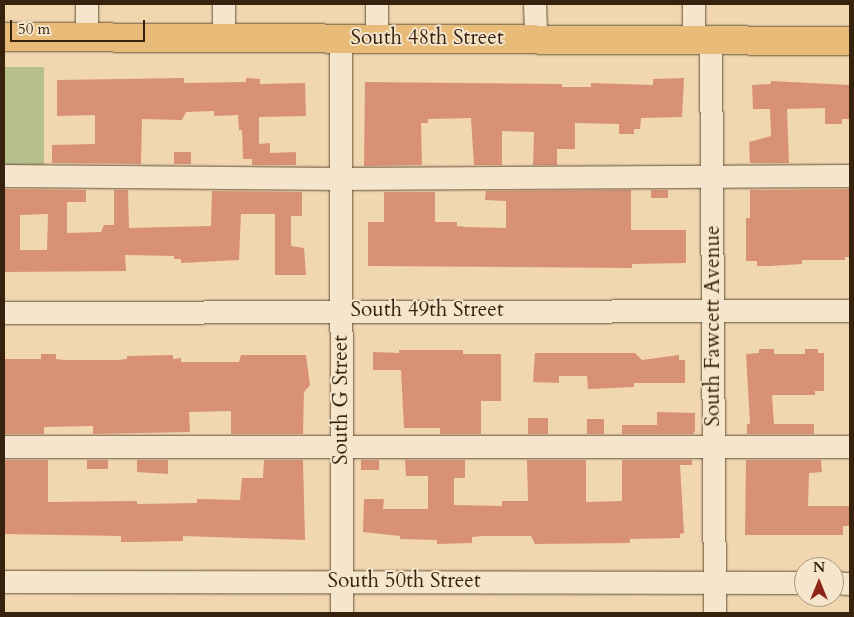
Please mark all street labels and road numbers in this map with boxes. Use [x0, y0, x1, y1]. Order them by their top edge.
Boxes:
street label: South 48th Street [350, 25, 504, 51]
street label: South Fawcett Avenue [700, 225, 726, 427]
street label: South 49th Street [350, 297, 504, 323]
street label: South G Street [328, 335, 354, 465]
street label: South 50th Street [327, 568, 481, 594]

